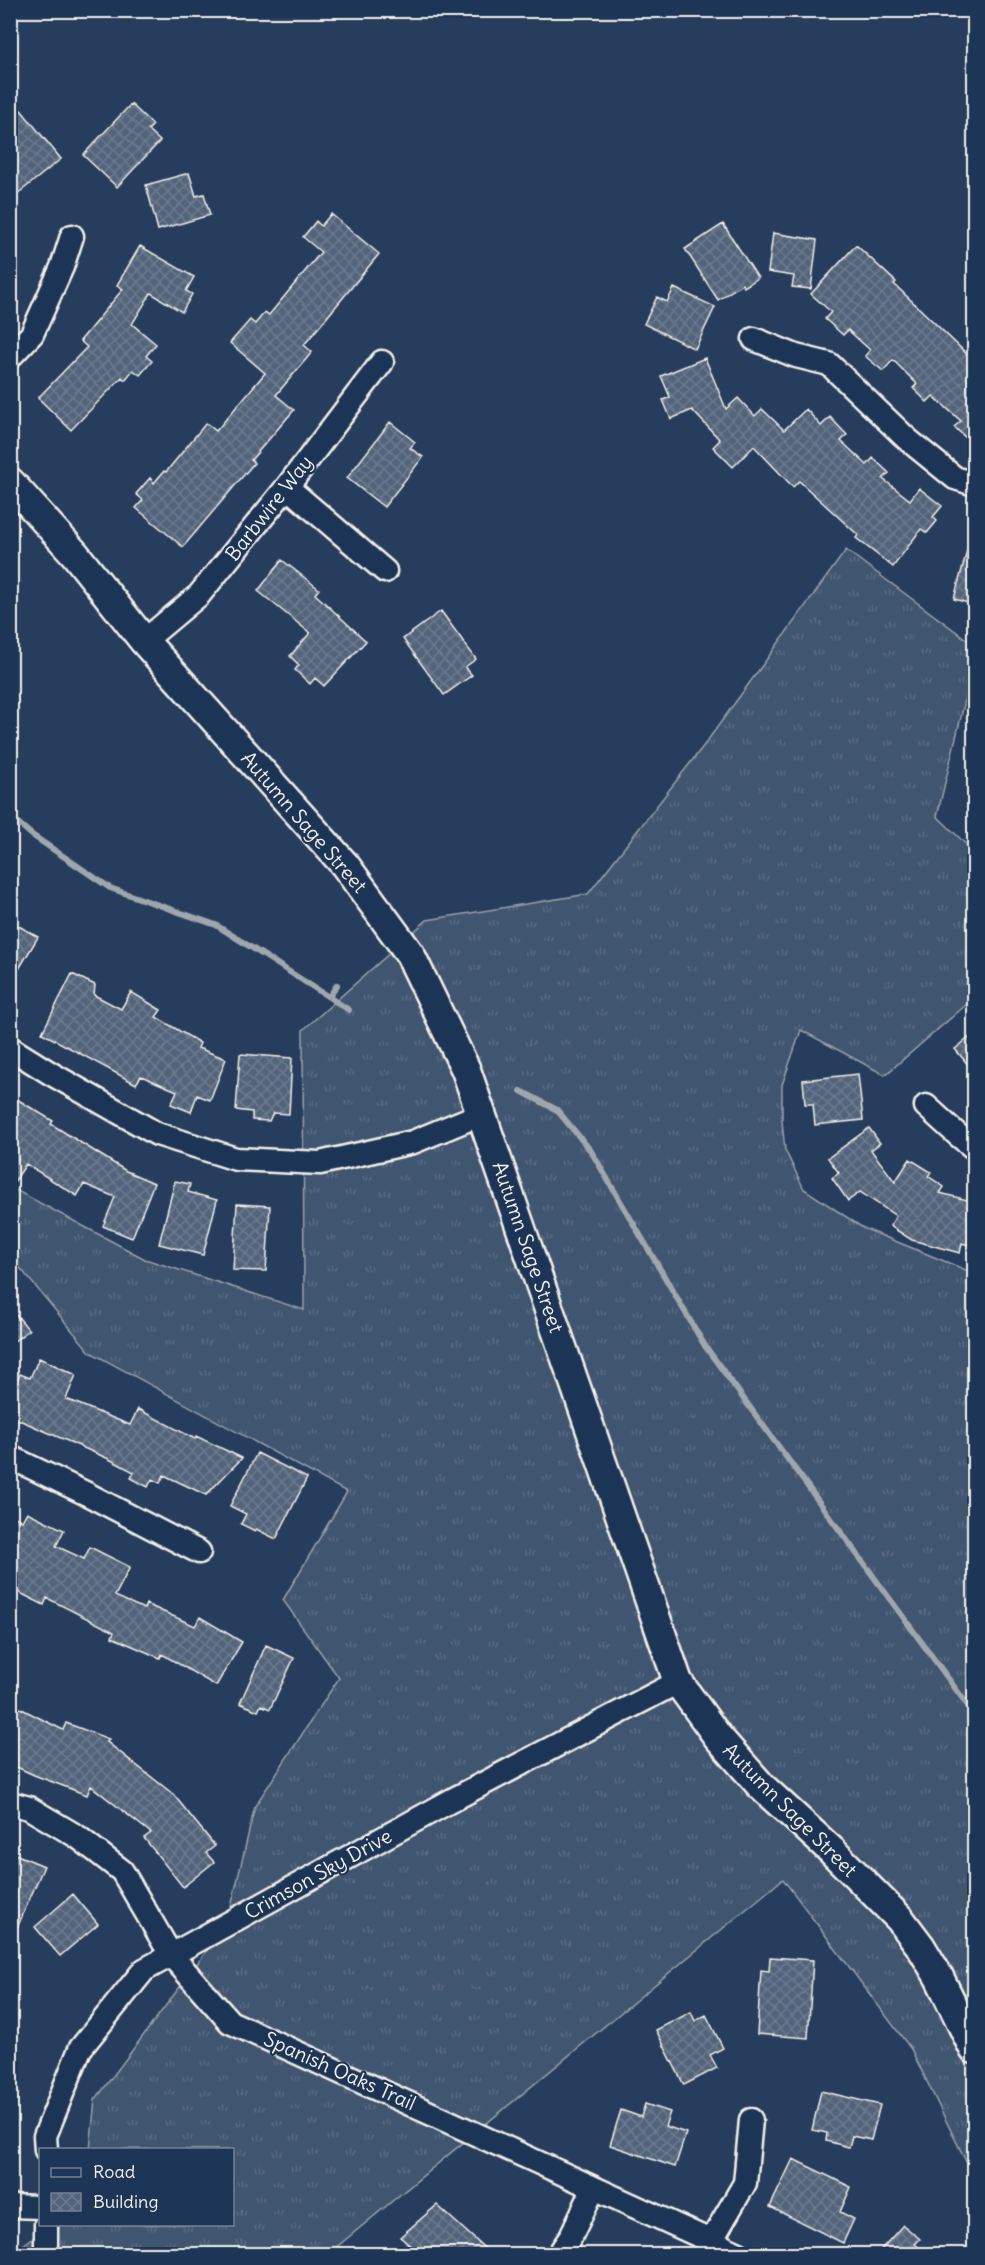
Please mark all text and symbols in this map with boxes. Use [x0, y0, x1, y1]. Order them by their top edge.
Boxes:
street label: Barbwire Way [220, 450, 318, 566]
street label: Autumn Sage Street [236, 746, 373, 898]
street label: Autumn Sage Street [487, 1158, 570, 1336]
street label: Autumn Sage Street [718, 1737, 863, 1882]
street label: Crimson Sky Drive [240, 1823, 396, 1924]
street label: Spanish Oaks Trail [260, 2026, 420, 2115]
legend [39, 2148, 234, 2226]
text: Road [93, 2160, 136, 2183]
text: Building [93, 2190, 158, 2213]

